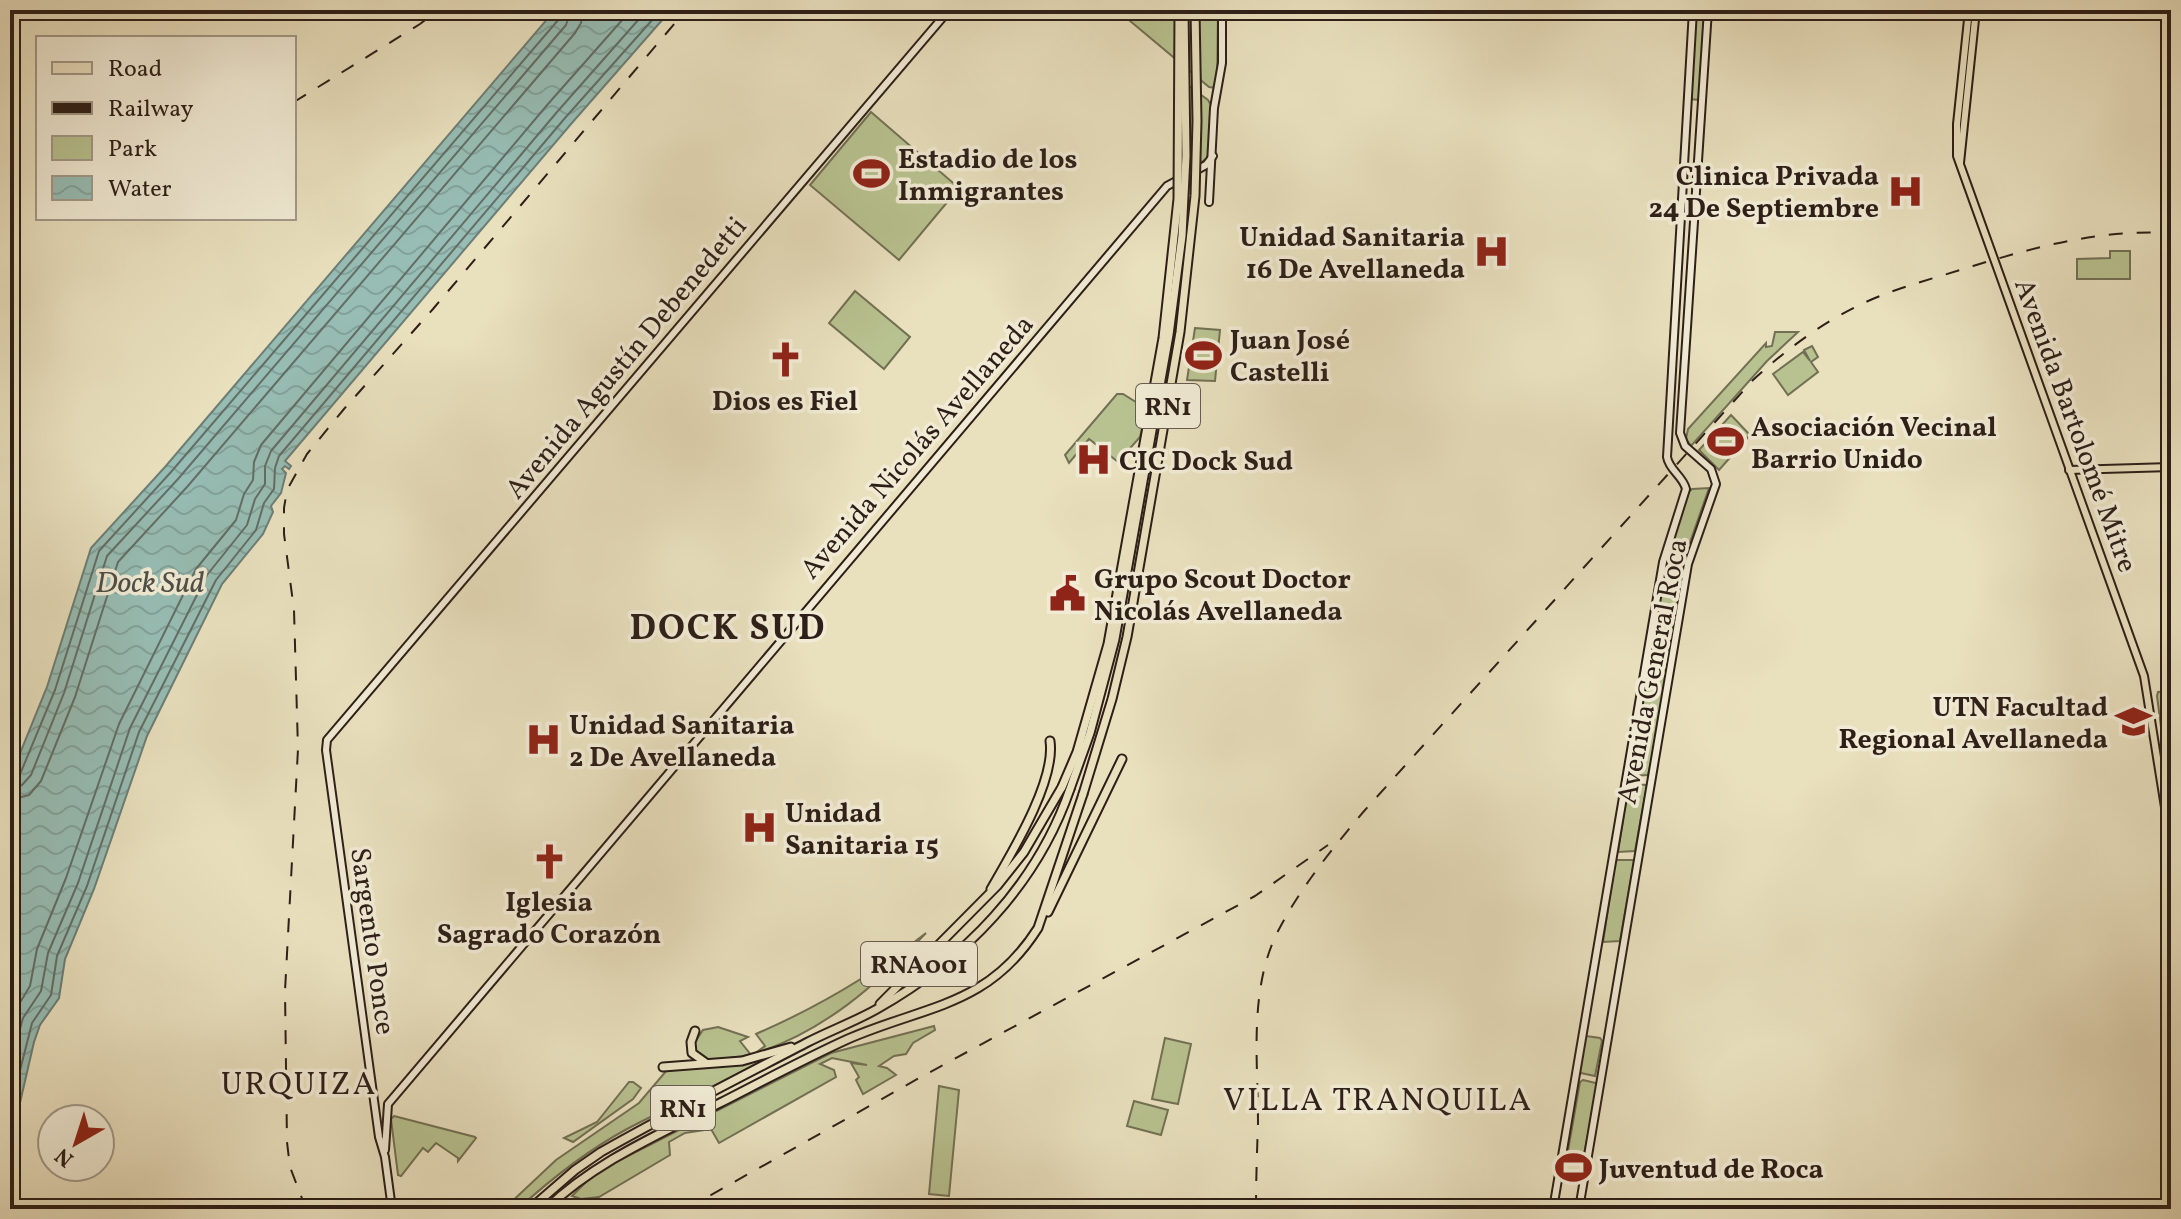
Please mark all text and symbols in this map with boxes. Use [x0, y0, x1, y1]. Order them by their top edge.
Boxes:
legend [36, 36, 296, 220]
text: Road [108, 53, 162, 87]
text: Railway [108, 93, 194, 127]
text: Park [108, 133, 157, 167]
place label: Estadio de los Inmigrantes [898, 141, 1078, 212]
sports icon: Estadio de los Inmigrantes [853, 155, 891, 193]
place label: Clinica Privada 24 De Septiembre [1649, 158, 1879, 229]
hospital icon: Clinica Privada 24 De Septiembre [1886, 172, 1924, 210]
text: Water [108, 173, 172, 207]
street label: Avenida Agustín Debenedetti [497, 209, 757, 508]
place label: Unidad Sanitaria 16 De Avellaneda [1239, 219, 1465, 290]
hospital icon: Unidad Sanitaria 16 De Avellaneda [1472, 233, 1510, 271]
street label: Avenida Bartolomé Mitre [2003, 274, 2146, 578]
street label: Avenida Nicolás Avellaneda [792, 307, 1044, 588]
place label: Juan José Castelli [1229, 322, 1350, 393]
sports icon: Juan José Castelli [1185, 336, 1223, 374]
church icon: Dios es Fiel [766, 341, 804, 379]
place label: Dios es Fiel [712, 383, 858, 422]
road number: RN1 [1136, 384, 1200, 428]
place label: Asociación Vecinal Barrio Unido [1751, 409, 1997, 480]
sports icon: Asociación Vecinal Barrio Unido [1706, 423, 1744, 461]
hospital icon: CIC Dock Sud [1074, 441, 1112, 479]
place label: CIC Dock Sud [1119, 443, 1293, 482]
street label: Avenida General Roca [1609, 535, 1698, 808]
place label: Grupo Scout Doctor Nicolás Avellaneda [1094, 561, 1351, 632]
water label: Dock Sud [95, 563, 205, 605]
public building icon: Grupo Scout Doctor Nicolás Avellaneda [1049, 575, 1087, 613]
district label: DOCK SUD [629, 605, 827, 655]
place label: UTN Facultad Regional Avellaneda [1838, 689, 2108, 760]
school or university icon: UTN Facultad Regional Avellaneda [2115, 703, 2153, 741]
place label: Unidad Sanitaria 2 De Avellaneda [569, 707, 795, 778]
hospital icon: Unidad Sanitaria 2 De Avellaneda [524, 721, 562, 759]
place label: Unidad Sanitaria 15 [785, 795, 939, 866]
hospital icon: Unidad Sanitaria 15 [740, 809, 778, 847]
church icon: Iglesia Sagrado Corazón [530, 842, 568, 880]
street label: Sargento Ponce [339, 845, 404, 1037]
place label: Iglesia Sagrado Corazón [437, 884, 661, 955]
road number: RNA001 [861, 942, 977, 986]
district label: URQUIZA [221, 1064, 377, 1108]
district label: VILLA TRANQUILA [1223, 1080, 1533, 1124]
road number: RN1 [651, 1086, 715, 1130]
north arrow [36, 1103, 116, 1183]
text: N [49, 1140, 81, 1174]
sports icon: Juventud de Roca [1554, 1149, 1592, 1187]
place label: Juventud de Roca [1598, 1151, 1824, 1190]

